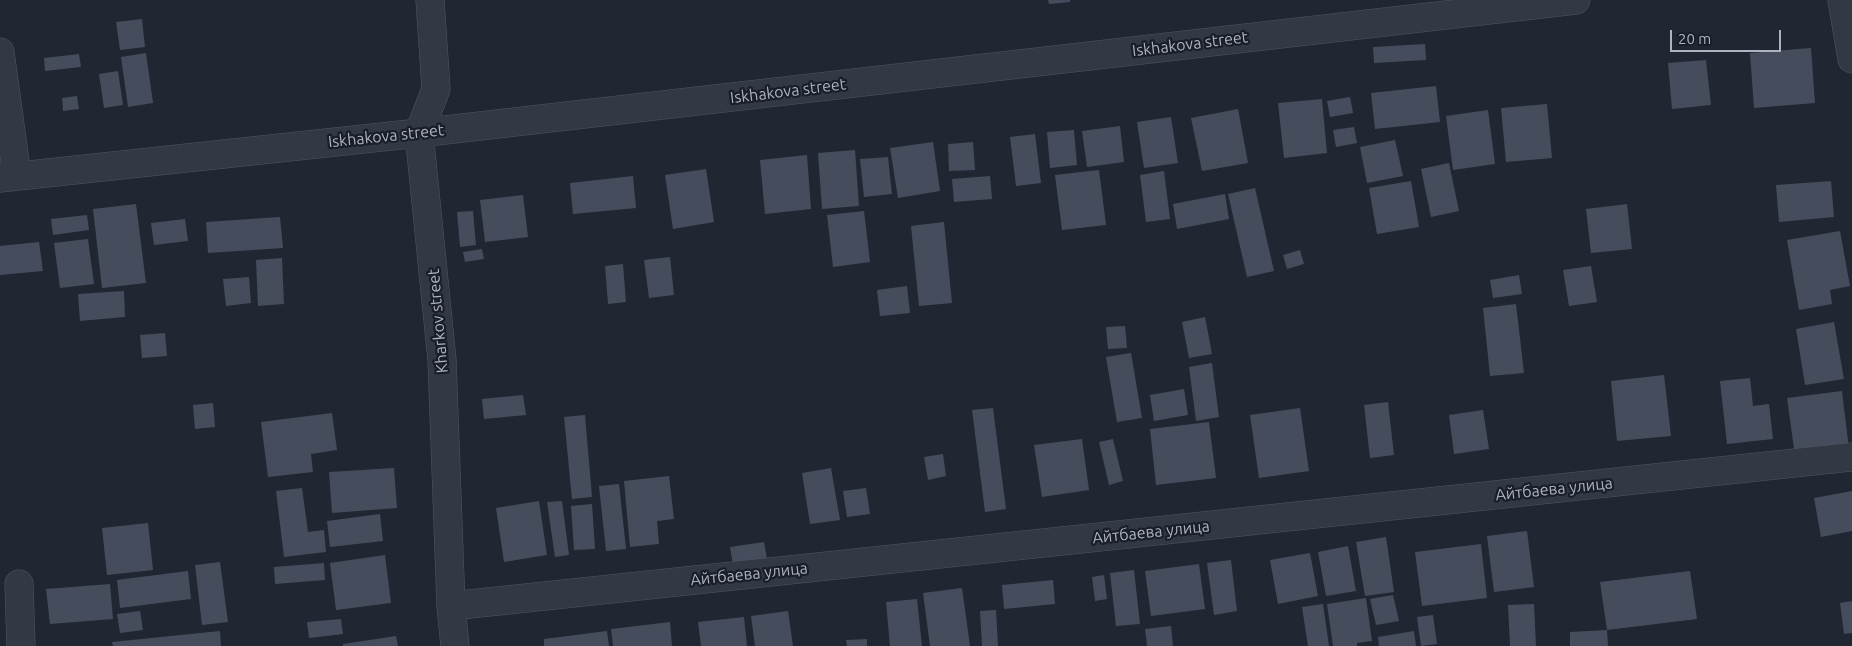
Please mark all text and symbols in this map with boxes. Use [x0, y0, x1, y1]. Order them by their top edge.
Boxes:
scale bar [1672, 20, 1783, 52]
street label: Iskhakova street [1131, 27, 1249, 61]
text: 20 m [1678, 30, 1711, 47]
street label: Iskhakova street [729, 74, 847, 108]
street label: Iskhakova street [327, 120, 445, 152]
street label: Kharkov street [424, 268, 452, 374]
street label: Айтбаева улица [1494, 473, 1614, 505]
street label: Айтбаева улица [1091, 516, 1211, 548]
street label: Айтбаева улица [689, 558, 809, 590]

